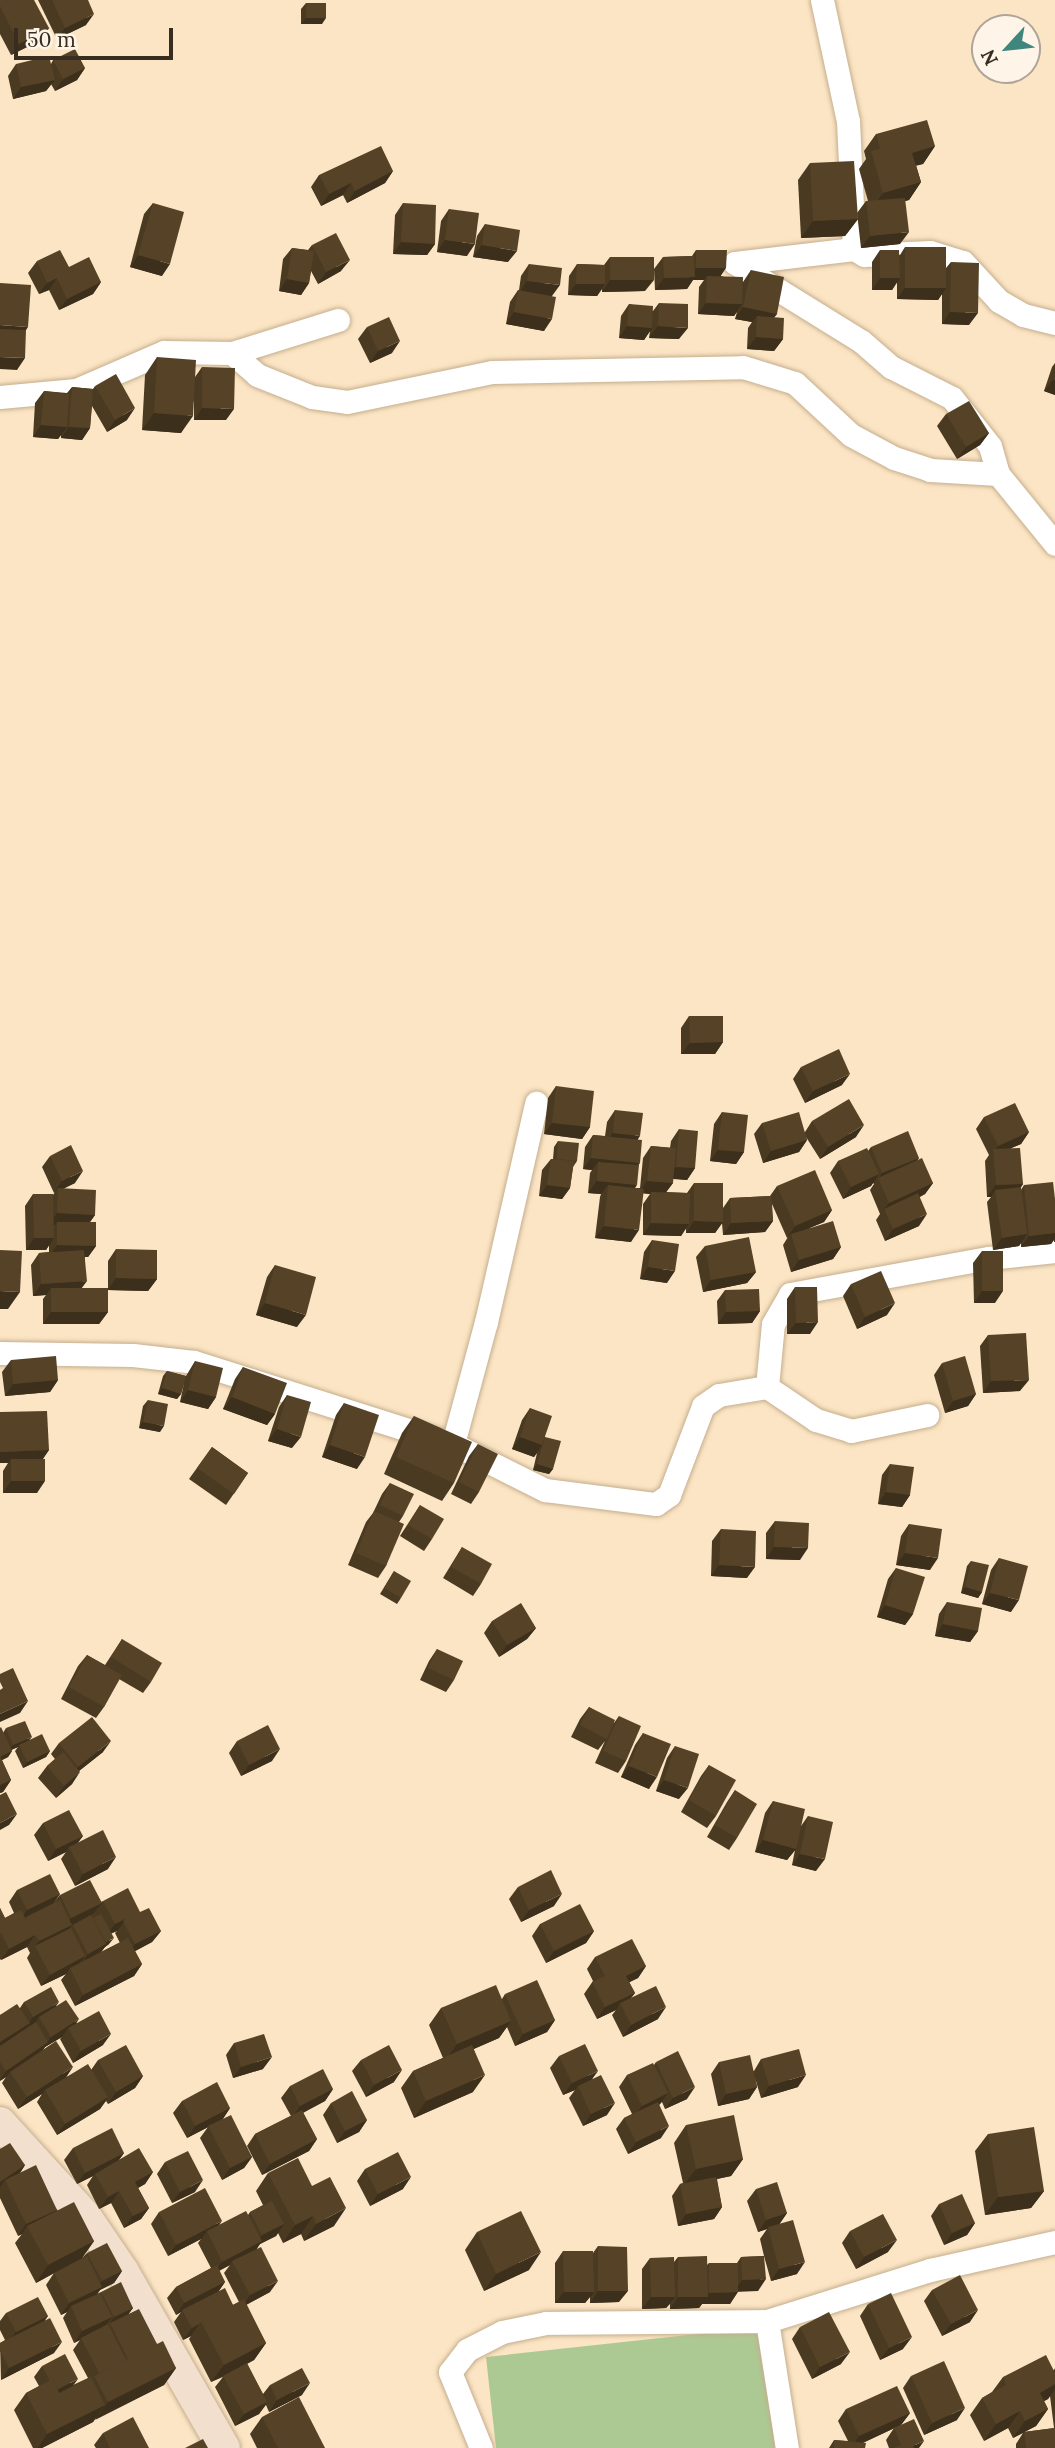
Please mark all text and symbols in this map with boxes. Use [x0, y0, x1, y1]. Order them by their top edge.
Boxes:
scale bar [18, 14, 177, 58]
north arrow [971, 14, 1041, 84]
text: 50 m [27, 26, 76, 53]
text: N [975, 46, 1003, 70]

